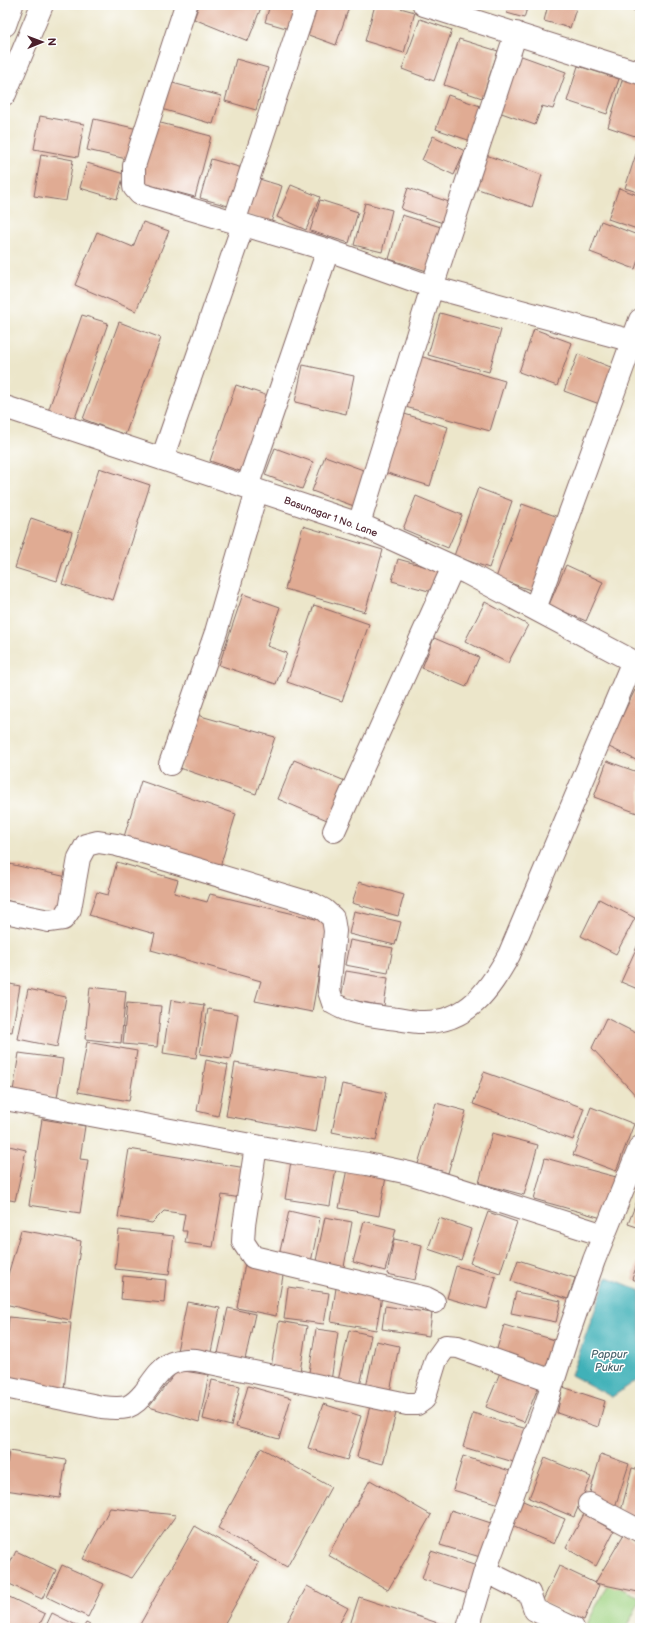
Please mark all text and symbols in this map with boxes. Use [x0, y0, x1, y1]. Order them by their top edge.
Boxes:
north arrow [22, 22, 62, 62]
text: N [45, 38, 58, 46]
street label: Basunagar 1 No. Lane [282, 494, 379, 540]
water label: Pappur Pukur [591, 1348, 628, 1374]

